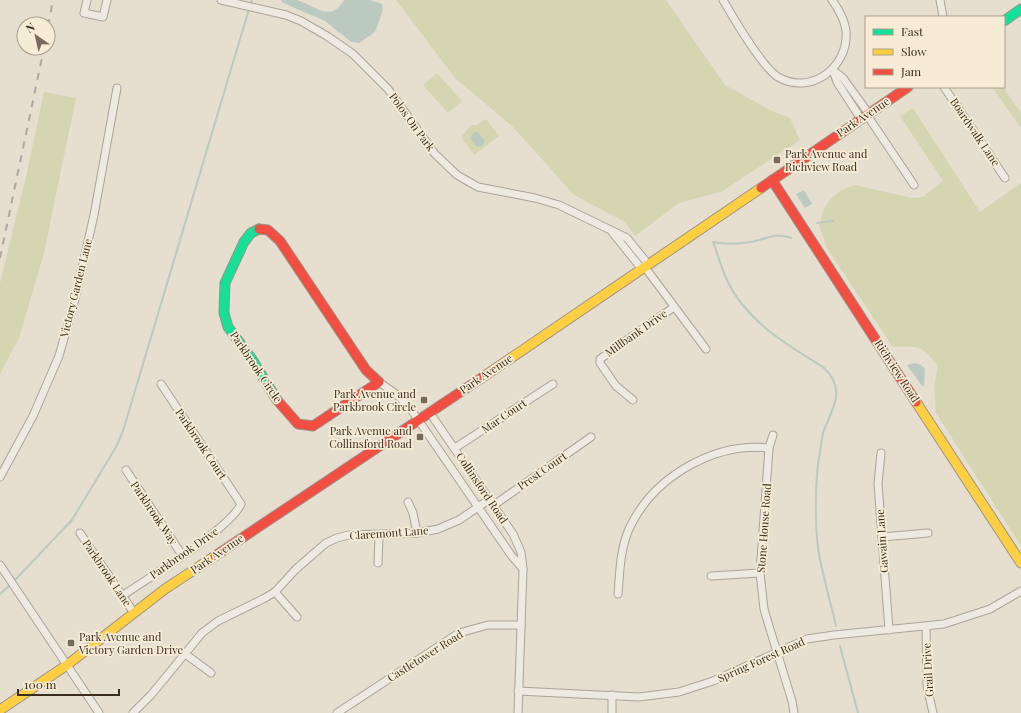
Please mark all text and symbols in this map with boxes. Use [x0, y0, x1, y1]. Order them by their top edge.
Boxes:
north arrow [16, 16, 56, 56]
legend [865, 16, 1005, 88]
text: N [23, 19, 38, 36]
text: Fast [901, 23, 924, 39]
text: Slow [901, 43, 927, 59]
text: Jam [900, 63, 922, 79]
street label: Polos On Park [386, 89, 439, 154]
street label: Park Avenue [833, 93, 893, 140]
street label: Boardwalk Lane [947, 95, 1004, 169]
place label: Park Avenue and Richview Road [785, 146, 868, 174]
marker: Park Avenue and Richview Road [772, 155, 782, 165]
street label: Victory Garden Lane [56, 237, 95, 340]
street label: Millbank Drive [602, 305, 670, 360]
street label: Parkbrook Circle [227, 328, 286, 406]
street label: Richview Road [871, 336, 924, 406]
street label: Park Avenue [456, 350, 516, 397]
place label: Park Avenue and Parkbrook Circle [333, 386, 417, 414]
marker: Park Avenue and Parkbrook Circle [419, 395, 429, 405]
street label: Mar Court [478, 395, 529, 436]
street label: Parkbrook Court [172, 405, 231, 482]
place label: Park Avenue and Collinsford Road [329, 423, 413, 451]
marker: Park Avenue and Collinsford Road [415, 432, 425, 442]
street label: Prest Court [514, 448, 569, 493]
street label: Collinsford Road [453, 449, 512, 527]
street label: Parkbrook Way [128, 478, 181, 548]
street label: Stone House Road [753, 482, 774, 573]
street label: Gawain Lane [872, 508, 891, 573]
street label: Claremont Lane [349, 522, 429, 543]
street label: Parkbrook Drive [146, 523, 221, 582]
street label: Park Avenue [187, 530, 247, 577]
street label: Parkbrook Lane [79, 536, 136, 610]
street label: Castletower Road [384, 626, 466, 685]
place label: Park Avenue and Victory Garden Drive [78, 629, 183, 657]
street label: Spring Forest Road [715, 633, 807, 686]
marker: Park Avenue and Victory Garden Drive [66, 638, 76, 648]
street label: Grail Drive [919, 642, 936, 697]
scale bar [18, 671, 119, 697]
text: 100 m [24, 676, 57, 692]

